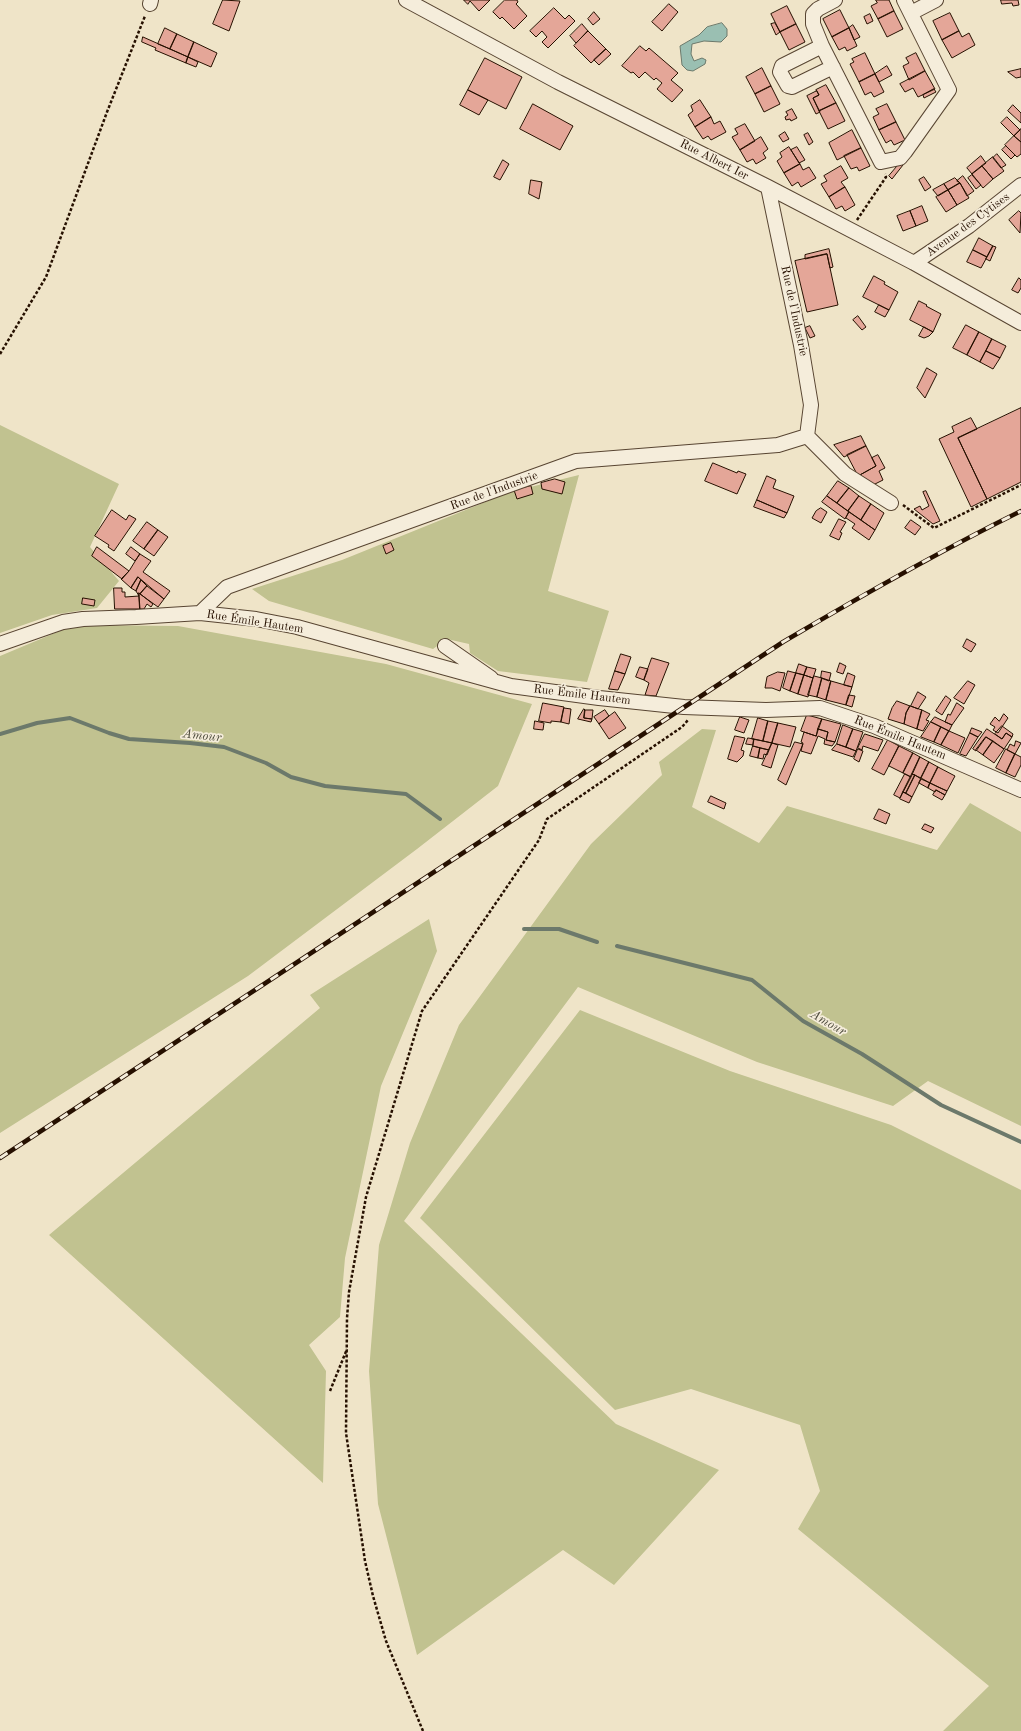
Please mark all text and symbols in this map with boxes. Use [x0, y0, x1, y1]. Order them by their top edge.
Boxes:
street label: Rue Albert Ier [677, 136, 751, 184]
street label: Avenue des Cytises [923, 190, 1013, 260]
street label: Rue de l'Industrie [777, 264, 811, 358]
street label: Rue de l'Industrie [448, 468, 540, 514]
street label: Rue Émile Hautem [205, 607, 305, 637]
street label: Rue Émile Hautem [532, 682, 632, 708]
street label: Rue Émile Hautem [852, 713, 948, 763]
water label: Amour [182, 726, 222, 746]
water label: Amour [807, 1007, 849, 1039]

